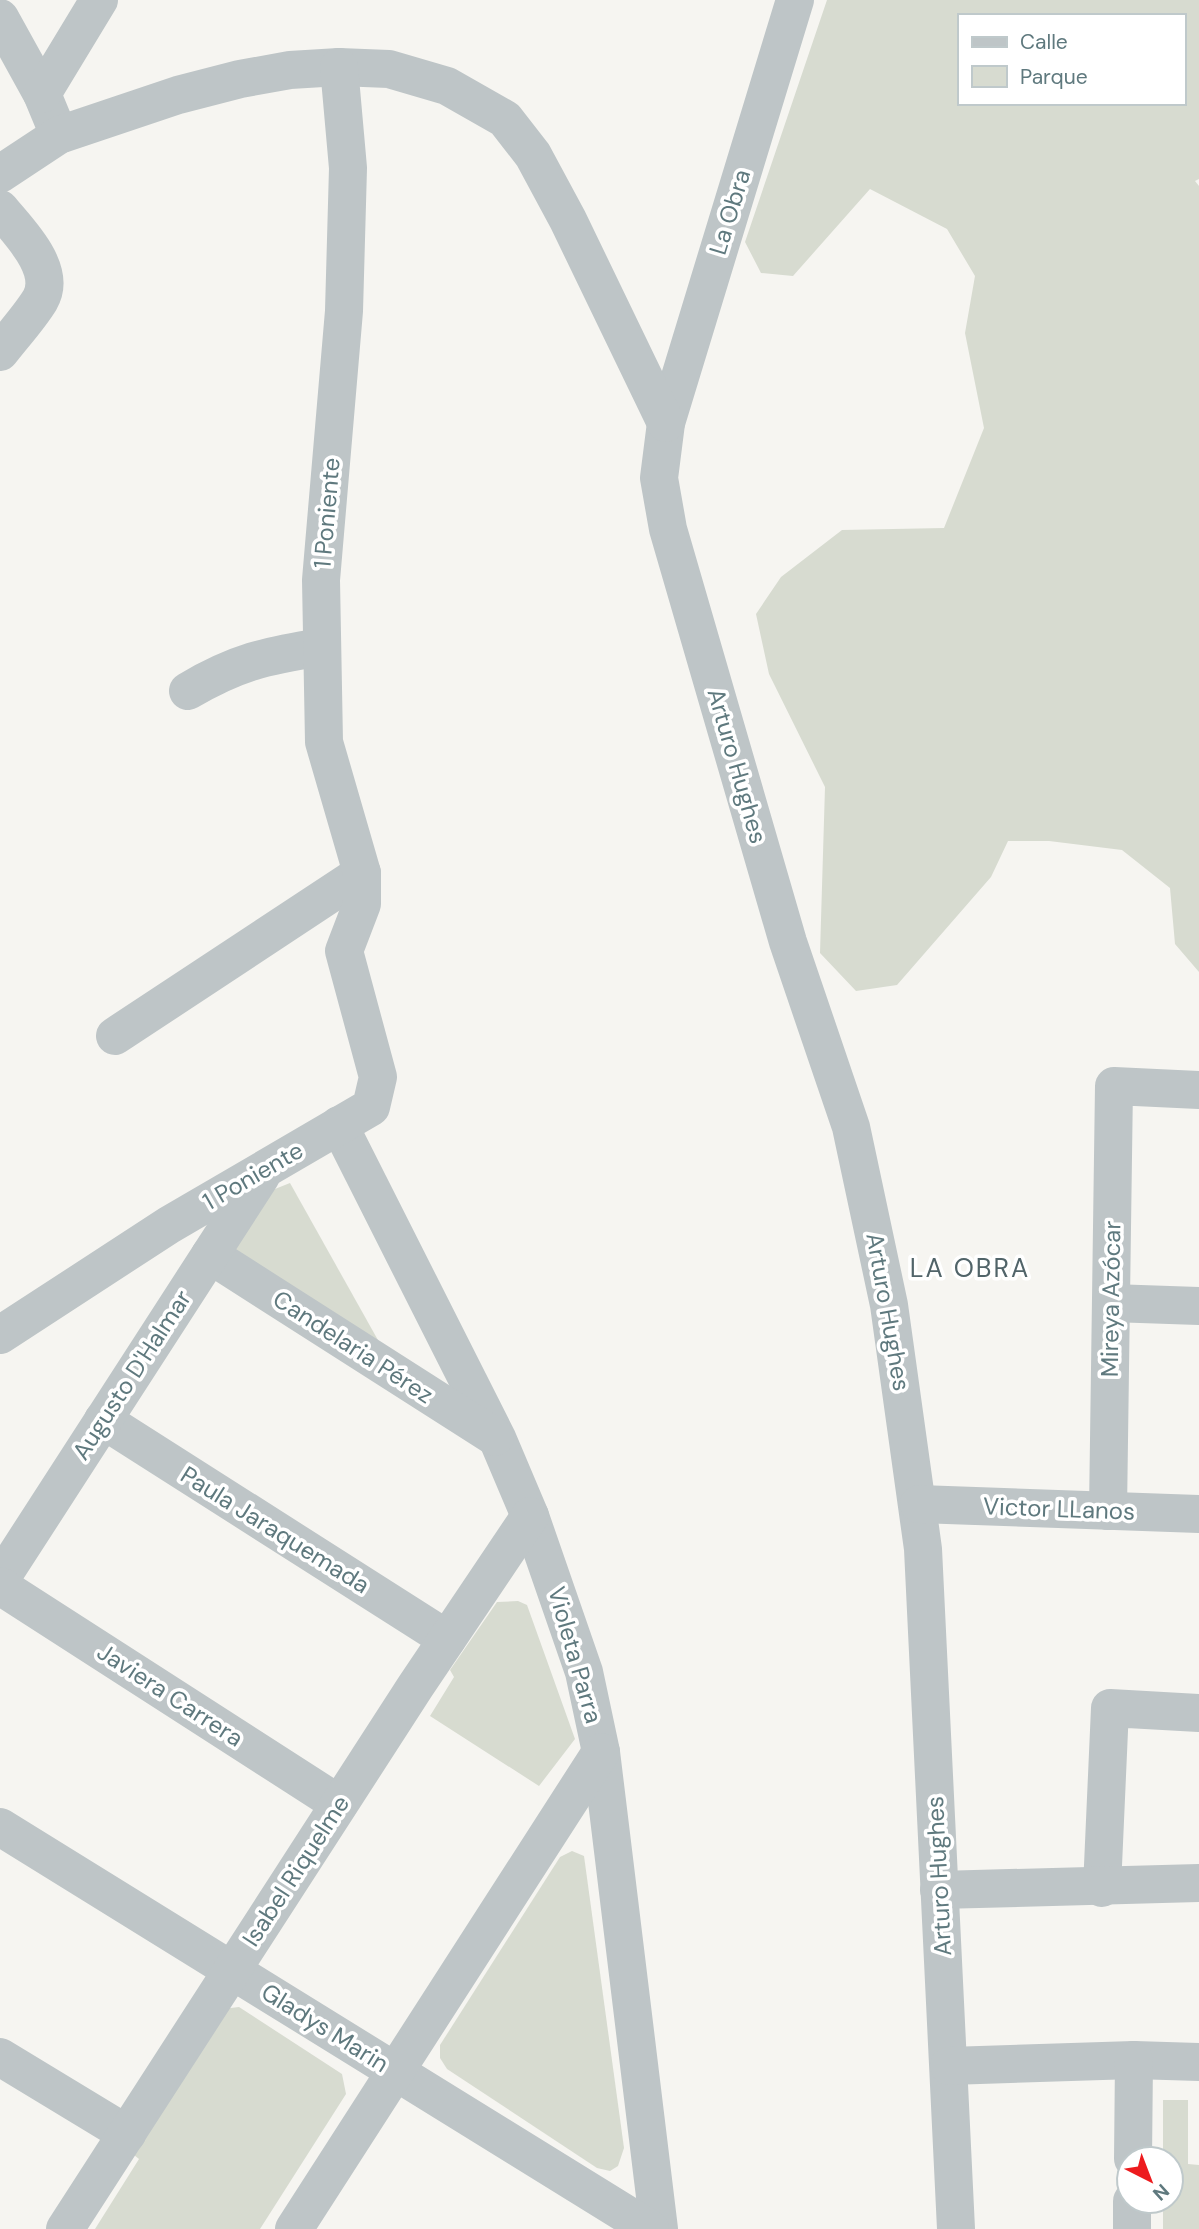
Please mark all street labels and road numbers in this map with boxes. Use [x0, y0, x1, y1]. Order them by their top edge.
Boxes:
street label: La Obra [702, 165, 757, 258]
street label: 1 Poniente [306, 456, 347, 570]
street label: Arturo Hughes [701, 685, 774, 847]
street label: 1 Poniente [197, 1134, 309, 1217]
street label: Mireya Azócar [1094, 1220, 1127, 1377]
street label: Arturo Hughes [859, 1230, 918, 1393]
street label: Candelaria Pérez [267, 1283, 439, 1410]
street label: Augusto D'Halmar [65, 1284, 198, 1465]
street label: Paula Jaraquemada [175, 1459, 375, 1600]
street label: Victor LLanos [982, 1490, 1136, 1527]
street label: Violeta Parra [541, 1583, 610, 1727]
street label: Javiera Carrera [91, 1636, 249, 1753]
street label: Isabel Riquelme [235, 1789, 356, 1952]
street label: Arturo Hughes [919, 1795, 958, 1957]
street label: Gladys Marin [256, 1976, 395, 2079]

